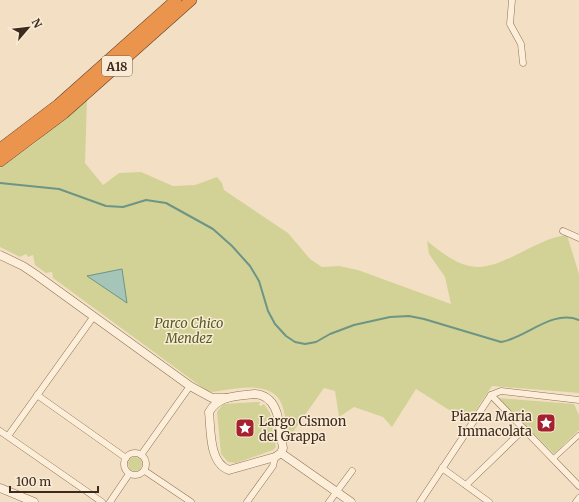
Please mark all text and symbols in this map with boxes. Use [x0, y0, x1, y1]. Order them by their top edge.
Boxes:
north arrow [8, 8, 48, 48]
text: N [29, 16, 45, 31]
road number: A18 [102, 56, 132, 76]
park label: Parco Chico Mendez [155, 315, 223, 347]
place label: Piazza Maria Immacolata [451, 408, 532, 440]
place icon: Piazza Maria Immacolata [535, 412, 557, 434]
place label: Largo Cismon del Grappa [259, 413, 347, 445]
place icon: Largo Cismon del Grappa [234, 417, 256, 439]
scale bar [10, 468, 98, 494]
text: 100 m [16, 474, 51, 489]

